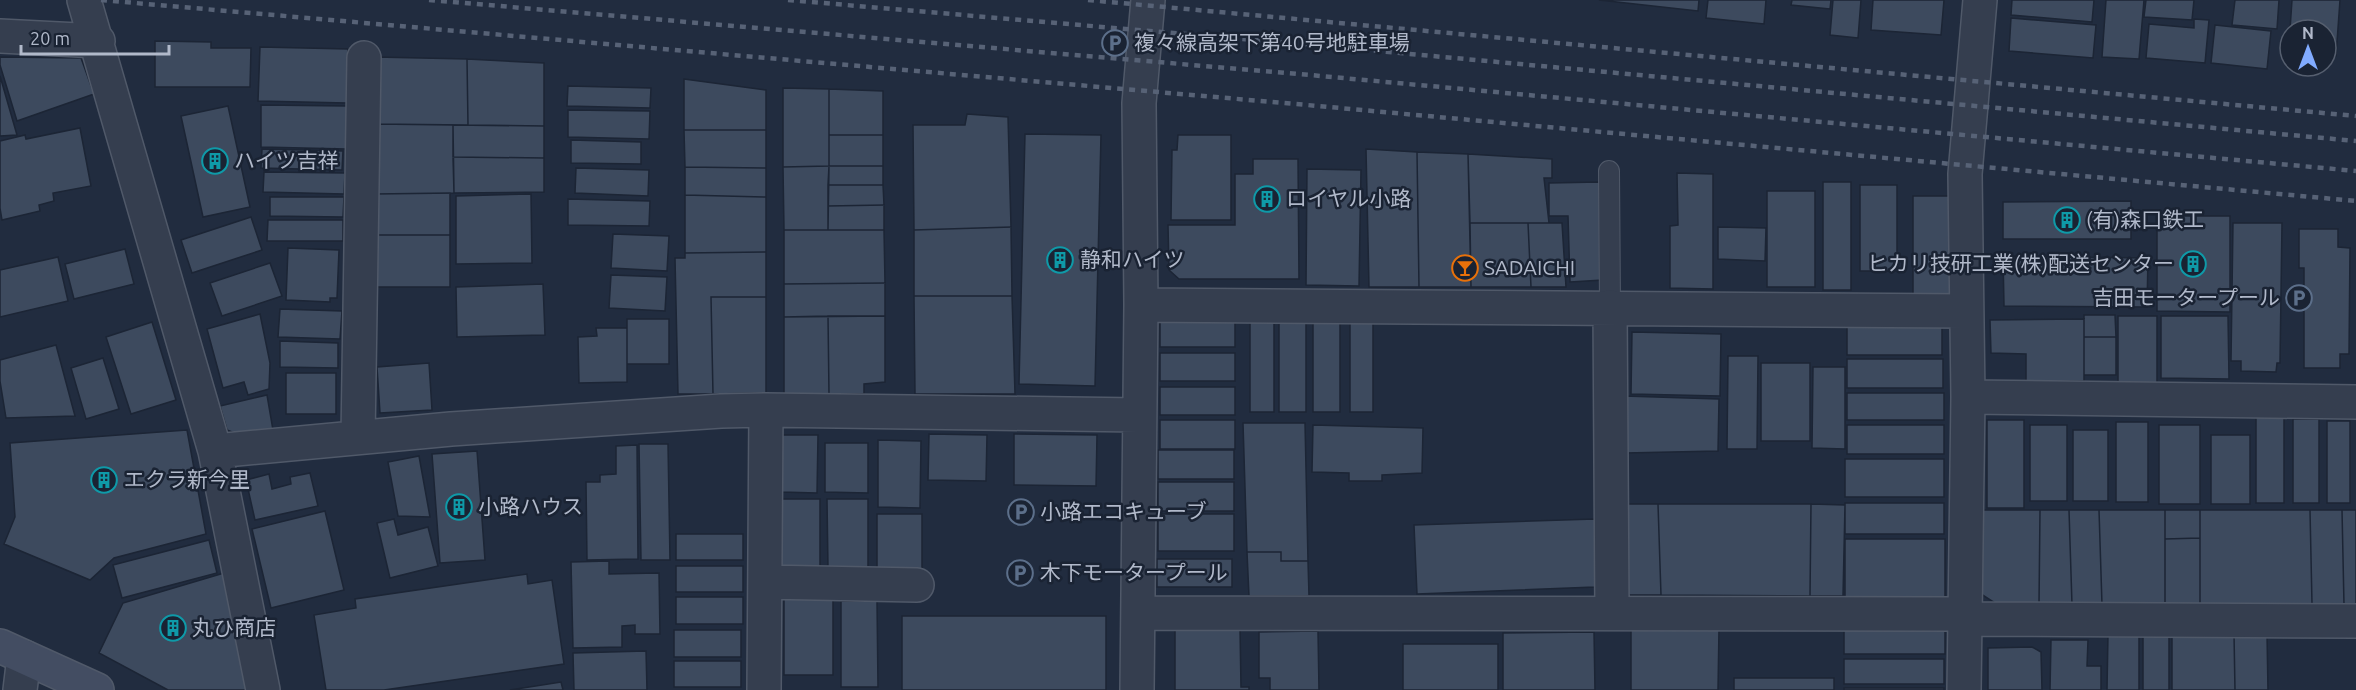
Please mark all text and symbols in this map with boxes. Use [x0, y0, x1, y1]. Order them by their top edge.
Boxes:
scale bar [21, 18, 170, 56]
north arrow [2278, 18, 2338, 78]
text: N [2302, 24, 2314, 42]
text: 20 m [30, 28, 70, 48]
parking icon: 複々線高架下第40号地駐車場 [1100, 28, 1130, 58]
place label: 複々線高架下第40号地駐車場 [1134, 30, 1410, 54]
building icon: ハイツ吉祥 [200, 146, 230, 176]
place label: ハイツ吉祥 [234, 148, 339, 172]
building icon: ロイヤル小路 [1252, 184, 1282, 214]
place label: ロイヤル小路 [1286, 186, 1411, 210]
building icon: (有)森口鉄工 [2052, 205, 2082, 235]
place label: (有)森口鉄工 [2086, 207, 2204, 231]
building icon: 静和ハイツ [1045, 245, 1075, 275]
place label: 静和ハイツ [1080, 247, 1185, 271]
building icon: ヒカリ技研工業(株)配送センター [2178, 249, 2208, 279]
place label: ヒカリ技研工業(株)配送センター [1867, 251, 2174, 275]
bar icon: SADAICHI [1450, 253, 1480, 283]
place label: SADAICHI [1484, 255, 1575, 279]
parking icon: 吉田モータープール [2284, 283, 2314, 313]
place label: 吉田モータープール [2092, 285, 2280, 309]
building icon: エクラ新今里 [89, 465, 119, 495]
place label: エクラ新今里 [124, 467, 250, 491]
building icon: 小路ハウス [444, 492, 474, 522]
place label: 小路ハウス [478, 494, 583, 518]
parking icon: 小路エコキューブ [1006, 497, 1036, 527]
place label: 小路エコキューブ [1040, 499, 1207, 523]
parking icon: 木下モータープール [1005, 558, 1035, 588]
place label: 木下モータープール [1040, 560, 1228, 584]
building icon: 丸ひ商店 [158, 613, 188, 643]
place label: 丸ひ商店 [192, 615, 276, 639]

